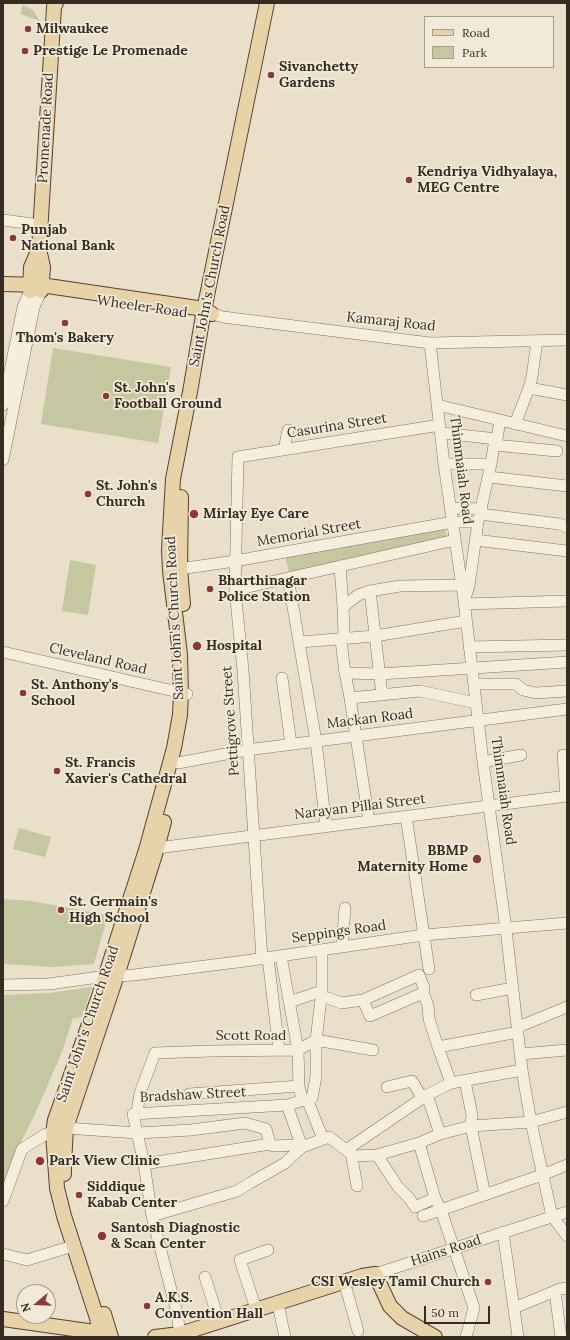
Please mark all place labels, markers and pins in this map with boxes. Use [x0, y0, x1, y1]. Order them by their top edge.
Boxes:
place label: Milwaukee [36, 21, 109, 37]
marker: Milwaukee [23, 24, 33, 34]
place label: Prestige Le Promenade [33, 43, 188, 59]
marker: Prestige Le Promenade [20, 46, 30, 56]
place label: Sivanchetty Gardens [279, 59, 358, 92]
marker: Sivanchetty Gardens [266, 70, 276, 80]
place label: Kendriya Vidhyalaya, MEG Centre [417, 164, 557, 196]
marker: Kendriya Vidhyalaya, MEG Centre [404, 175, 414, 185]
place label: Punjab National Bank [21, 222, 115, 254]
marker: Punjab National Bank [8, 233, 18, 243]
marker: Thom's Bakery [60, 318, 70, 328]
place label: Thom's Bakery [16, 330, 114, 346]
place label: St. John's Football Ground [114, 380, 222, 412]
marker: St. John's Football Ground [101, 391, 111, 401]
place label: St. John's Church [96, 478, 157, 510]
marker: St. John's Church [83, 489, 93, 499]
place label: Mirlay Eye Care [203, 506, 309, 522]
marker: Mirlay Eye Care [188, 508, 200, 520]
place label: Bharthinagar Police Station [218, 573, 311, 606]
marker: Bharthinagar Police Station [205, 584, 215, 594]
place label: Hospital [206, 638, 262, 654]
marker: Hospital [191, 640, 203, 652]
place label: St. Anthony's School [31, 677, 118, 710]
marker: St. Anthony's School [18, 688, 28, 698]
place label: St. Francis Xavier's Cathedral [65, 755, 187, 788]
marker: St. Francis Xavier's Cathedral [52, 766, 62, 776]
place label: BBMP Maternity Home [357, 843, 468, 876]
marker: BBMP Maternity Home [471, 853, 483, 865]
place label: St. Germain's High School [69, 894, 157, 926]
marker: St. Germain's High School [56, 905, 66, 915]
place label: Park View Clinic [49, 1153, 160, 1169]
marker: Park View Clinic [34, 1155, 46, 1167]
place label: Siddique Kabab Center [87, 1179, 177, 1212]
marker: Siddique Kabab Center [74, 1190, 84, 1200]
place label: Santosh Diagnostic & Scan Center [111, 1220, 240, 1252]
marker: Santosh Diagnostic & Scan Center [96, 1230, 108, 1242]
place label: CSI Wesley Tamil Church [311, 1274, 480, 1290]
marker: CSI Wesley Tamil Church [483, 1277, 493, 1287]
place label: A.K.S. Convention Hall [155, 1290, 263, 1322]
marker: A.K.S. Convention Hall [142, 1301, 152, 1311]

